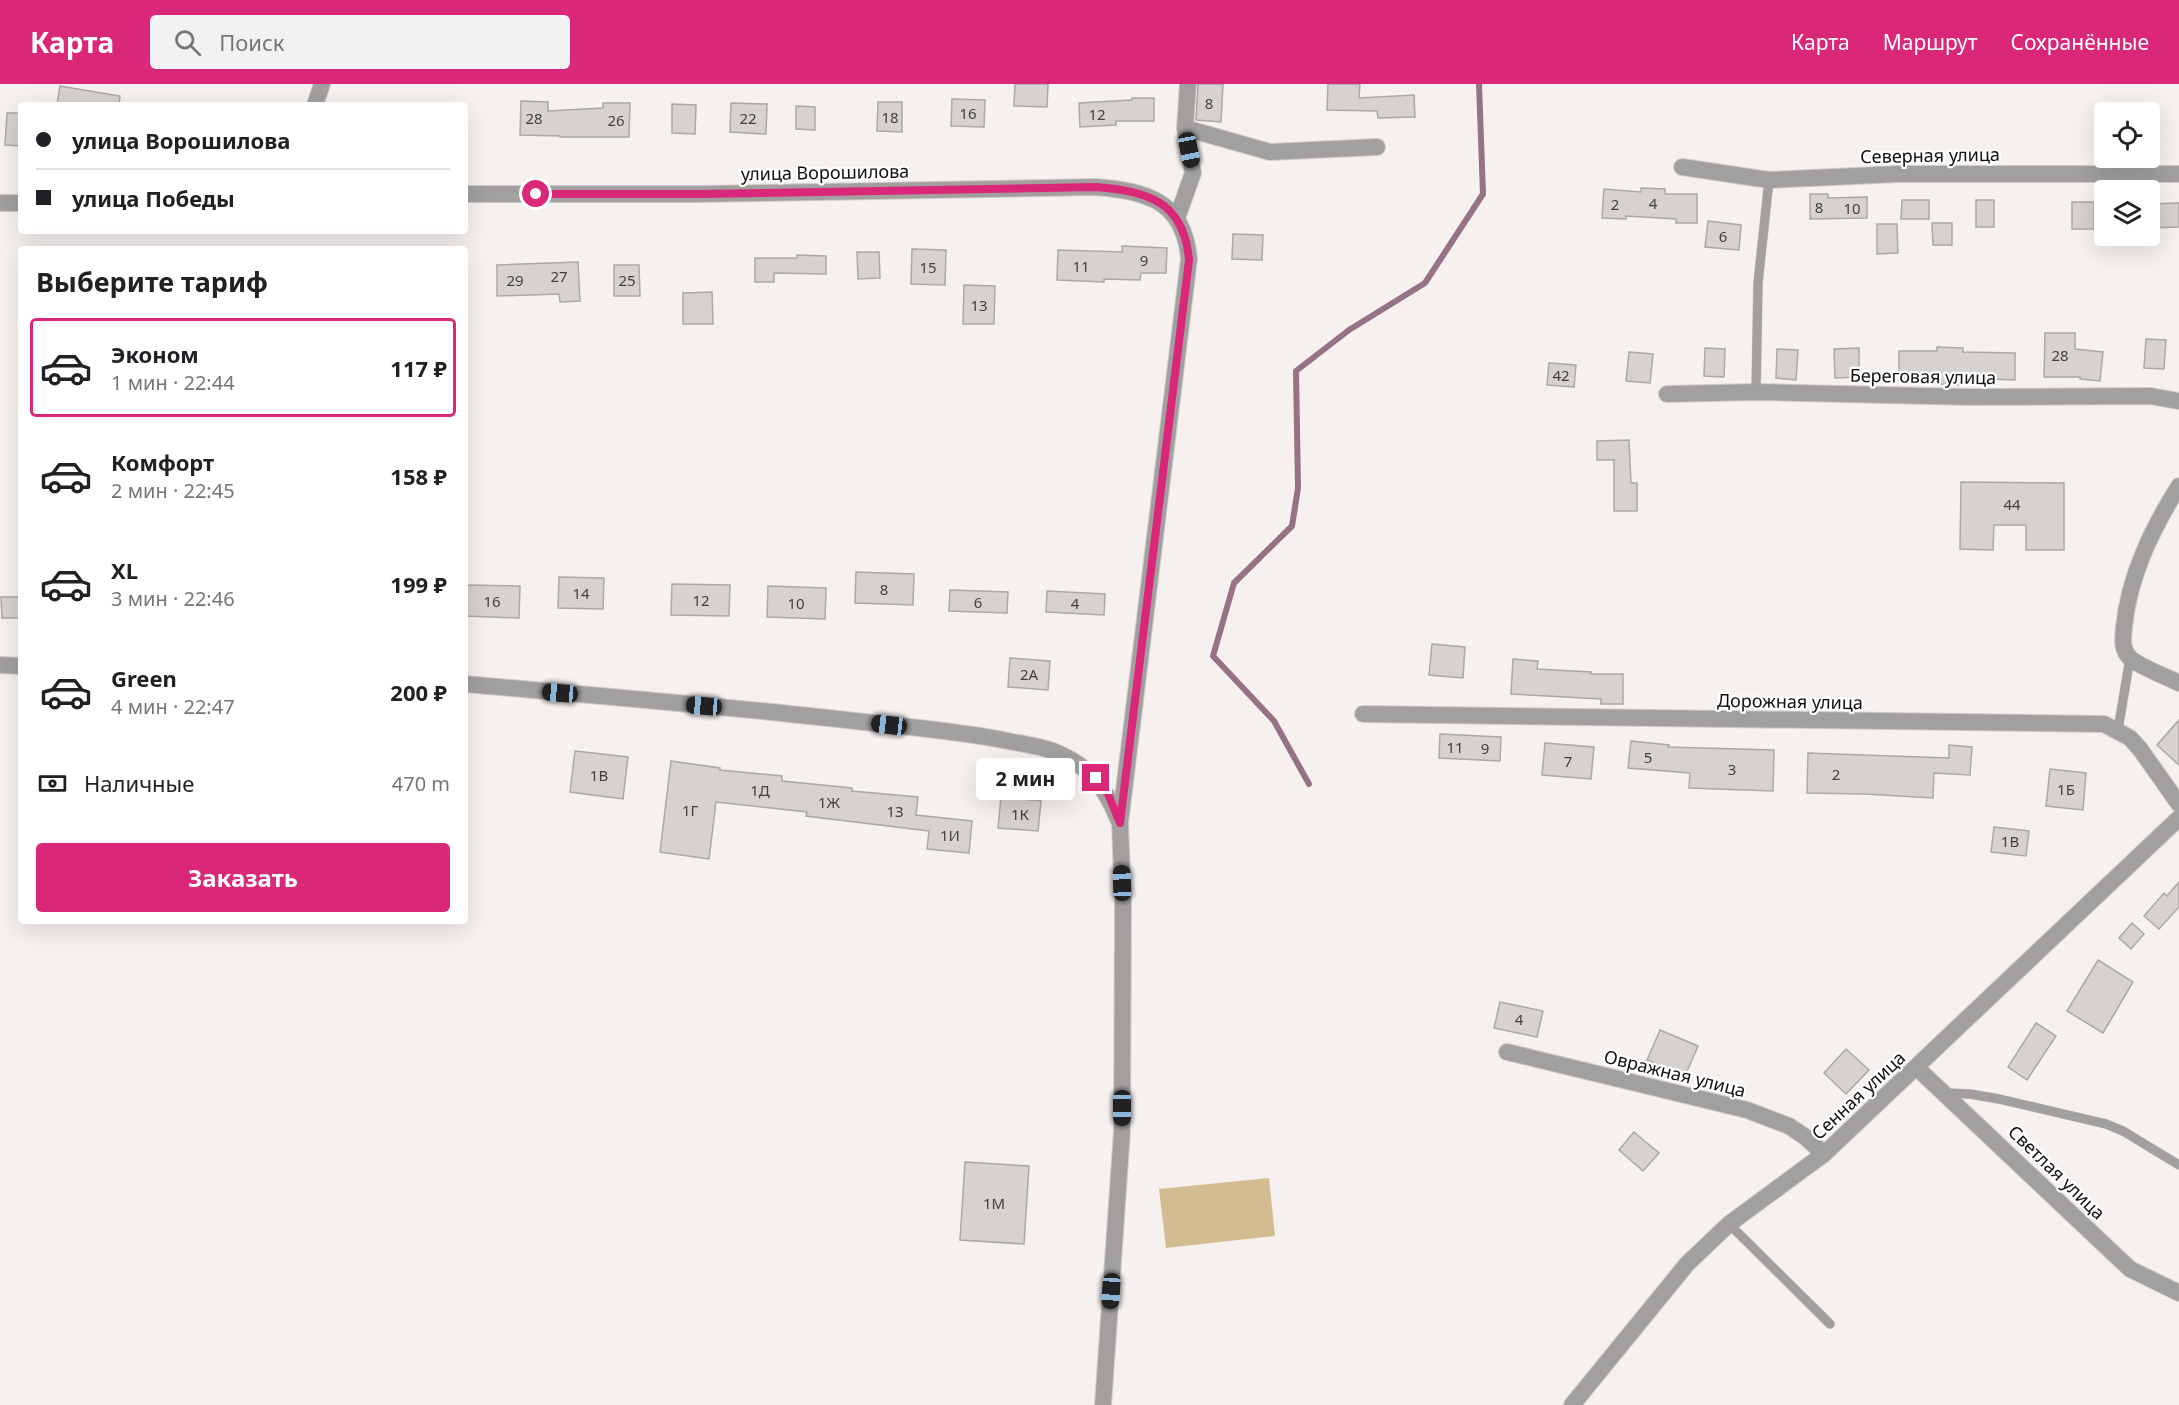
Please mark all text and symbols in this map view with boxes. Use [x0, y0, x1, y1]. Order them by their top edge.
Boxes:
search box [150, 15, 570, 69]
text: Карта [30, 23, 114, 61]
icon: search [171, 26, 204, 59]
text: Поиск [219, 27, 285, 57]
text: Карта [1791, 28, 1850, 56]
text: Маршрут [1883, 28, 1978, 56]
text: Сохранённые [2011, 28, 2149, 56]
house number: 8 [1205, 93, 1213, 113]
map controls [2094, 102, 2160, 246]
button: locate [2094, 102, 2160, 168]
house number: 16 [959, 103, 977, 123]
house number: 12 [1088, 104, 1106, 124]
house number: 18 [881, 107, 899, 127]
house number: 28 [525, 108, 543, 128]
house number: 22 [739, 108, 757, 128]
house number: 26 [607, 110, 625, 130]
text: улица Ворошилова [72, 125, 290, 155]
car [1177, 131, 1201, 169]
street label: Северная улица [1860, 142, 2000, 168]
street label: улица Ворошилова [741, 159, 909, 185]
route start [522, 180, 549, 207]
button: layers [2094, 180, 2160, 246]
text: улица Победы [72, 183, 235, 213]
house number: 4 [1649, 193, 1658, 213]
house number: 2 [1611, 194, 1619, 214]
house number: 8 [1815, 197, 1823, 217]
house number: 10 [1843, 198, 1861, 218]
house number: 6 [1719, 226, 1727, 246]
house number: 9 [1140, 250, 1148, 270]
house number: 11 [1072, 256, 1090, 276]
house number: 15 [919, 257, 937, 277]
text: Выберите тариф [36, 263, 268, 300]
house number: 27 [550, 266, 568, 286]
house number: 29 [506, 270, 524, 290]
house number: 25 [618, 270, 636, 290]
house number: 13 [970, 295, 988, 315]
text: Эконом [111, 339, 199, 369]
icon: car [39, 341, 93, 395]
house number: 28 [2051, 345, 2069, 365]
text: 117 ₽ [390, 353, 447, 383]
street label: Береговая улица [1850, 363, 1996, 389]
house number: 42 [1552, 365, 1570, 385]
text: 1 мин · 22:44 [111, 369, 235, 396]
text: Комфорт [111, 447, 214, 477]
icon: car [39, 449, 93, 503]
text: 158 ₽ [390, 461, 447, 491]
text: 2 мин · 22:45 [111, 477, 235, 504]
house number: 44 [2003, 494, 2021, 514]
text: XL [111, 555, 138, 585]
icon: car [39, 557, 93, 611]
text: 199 ₽ [390, 569, 447, 599]
house number: 8 [880, 579, 888, 599]
house number: 14 [572, 583, 590, 603]
text: 3 мин · 22:46 [111, 585, 235, 612]
house number: 12 [692, 590, 710, 610]
house number: 16 [483, 591, 501, 611]
house number: 6 [974, 592, 982, 612]
house number: 10 [787, 593, 805, 613]
house number: 4 [1071, 593, 1080, 613]
text: Green [111, 663, 177, 693]
house number: 2А [1020, 664, 1039, 684]
icon: car [39, 665, 93, 719]
text: 200 ₽ [390, 677, 447, 707]
car [541, 682, 579, 704]
street label: Дорожная улица [1717, 688, 1863, 714]
text: 4 мин · 22:47 [111, 693, 235, 720]
car [685, 695, 723, 717]
car [870, 714, 908, 736]
house number: 11 [1446, 737, 1464, 757]
house number: 9 [1481, 738, 1489, 758]
house number: 5 [1644, 747, 1652, 767]
house number: 7 [1564, 751, 1572, 771]
callout: 2 мин [976, 757, 1075, 799]
house number: 3 [1728, 759, 1736, 779]
route end [1082, 764, 1109, 791]
house number: 2 [1832, 764, 1840, 784]
house number: 1В [590, 765, 608, 785]
text: 2 мин [996, 765, 1055, 792]
icon: cash [36, 767, 69, 800]
text: Наличные [84, 768, 194, 798]
text: 470 m [392, 770, 450, 797]
house number: 1Б [2057, 779, 2075, 799]
house number: 1Д [750, 780, 770, 800]
house number: 1Ж [818, 792, 841, 812]
house number: 1Г [682, 800, 698, 820]
house number: 1З [886, 801, 904, 821]
house number: 1К [1011, 804, 1030, 824]
house number: 1И [940, 825, 960, 845]
house number: 1В [2001, 831, 2019, 851]
button: Заказать [36, 843, 450, 912]
car [1112, 865, 1132, 901]
house number: 4 [1515, 1009, 1524, 1029]
street label: Овражная улица [1602, 1044, 1748, 1102]
street label: Сенная улица [1806, 1045, 1910, 1145]
car [1113, 1090, 1131, 1126]
street label: Светлая улица [2003, 1120, 2111, 1224]
house number: 1М [983, 1193, 1005, 1213]
car [1101, 1272, 1121, 1310]

